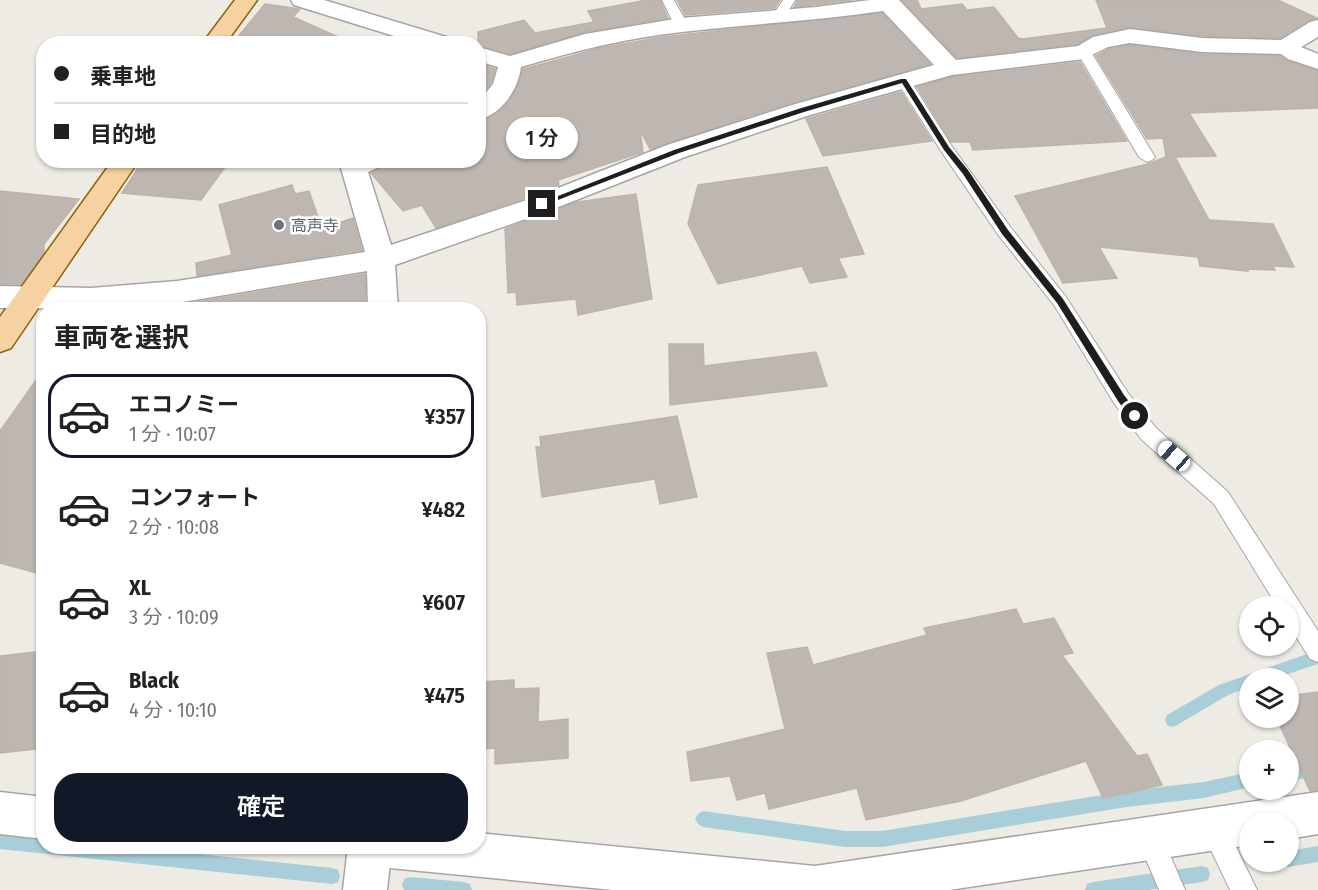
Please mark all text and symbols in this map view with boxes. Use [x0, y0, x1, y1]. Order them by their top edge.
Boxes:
text: 乗車地 [90, 63, 156, 90]
callout: 1 分 [506, 117, 578, 159]
text: 目的地 [90, 121, 156, 148]
text: 1 分 [526, 126, 558, 150]
route end [528, 190, 555, 217]
place label: 高声寺 [291, 216, 339, 235]
marker: 高声寺 [272, 218, 286, 232]
text: 車両を選択 [54, 322, 189, 354]
icon: car [57, 389, 111, 443]
text: エコノミー [129, 391, 239, 418]
route start [1121, 402, 1148, 429]
text: ¥357 [424, 403, 465, 430]
text: 1 分 · 10:07 [129, 422, 216, 446]
car [1155, 437, 1193, 475]
icon: car [57, 482, 111, 536]
text: コンフォート [129, 484, 260, 511]
text: ¥482 [422, 496, 465, 523]
text: 2 分 · 10:08 [129, 515, 219, 539]
text: XL [129, 574, 151, 601]
icon: car [57, 575, 111, 629]
text: ¥607 [422, 589, 465, 616]
map controls [1239, 596, 1299, 872]
button: locate [1239, 596, 1299, 656]
text: 3 分 · 10:09 [129, 605, 219, 629]
text: Black [129, 667, 179, 694]
icon: car [57, 668, 111, 722]
button: layers [1239, 668, 1299, 728]
text: ¥475 [424, 682, 465, 709]
text: 4 分 · 10:10 [129, 698, 217, 722]
button: + [1239, 740, 1299, 800]
button: 確定 [54, 773, 468, 842]
button: − [1239, 812, 1299, 872]

